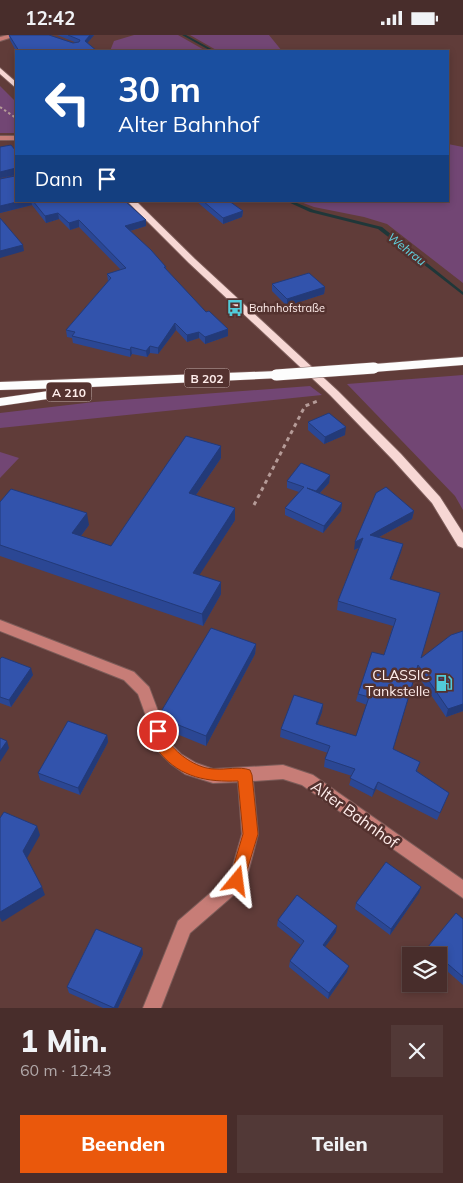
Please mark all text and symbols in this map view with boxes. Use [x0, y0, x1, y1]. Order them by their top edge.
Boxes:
text: 12:42 [25, 6, 75, 30]
text: 30 m [118, 67, 201, 111]
icon: left [35, 70, 100, 135]
text: Alter Bahnhof [118, 110, 259, 138]
icon: arrive [93, 165, 121, 193]
text: Dann [35, 167, 83, 191]
water label: Wehrau [385, 229, 429, 269]
bus stop icon: Bahnhofstraße [225, 298, 245, 318]
place label: Bahnhofstraße [249, 301, 325, 315]
road number: B 202 [184, 368, 230, 387]
road number: A 210 [46, 383, 92, 402]
place label: CLASSIC Tankstelle [365, 666, 430, 700]
fuel station icon: CLASSIC Tankstelle [434, 673, 454, 693]
pin [137, 710, 179, 752]
icon: arrive [144, 717, 172, 745]
street label: Alter Bahnhof [308, 776, 403, 853]
position arrow [210, 854, 262, 906]
map controls [402, 947, 447, 992]
button: layers [402, 947, 447, 992]
text: 1 Min. [20, 1022, 107, 1060]
button: close [391, 1025, 443, 1077]
text: 60 m · 12:43 [20, 1060, 112, 1080]
button: Beenden [20, 1115, 227, 1173]
button: Teilen [237, 1115, 443, 1173]

